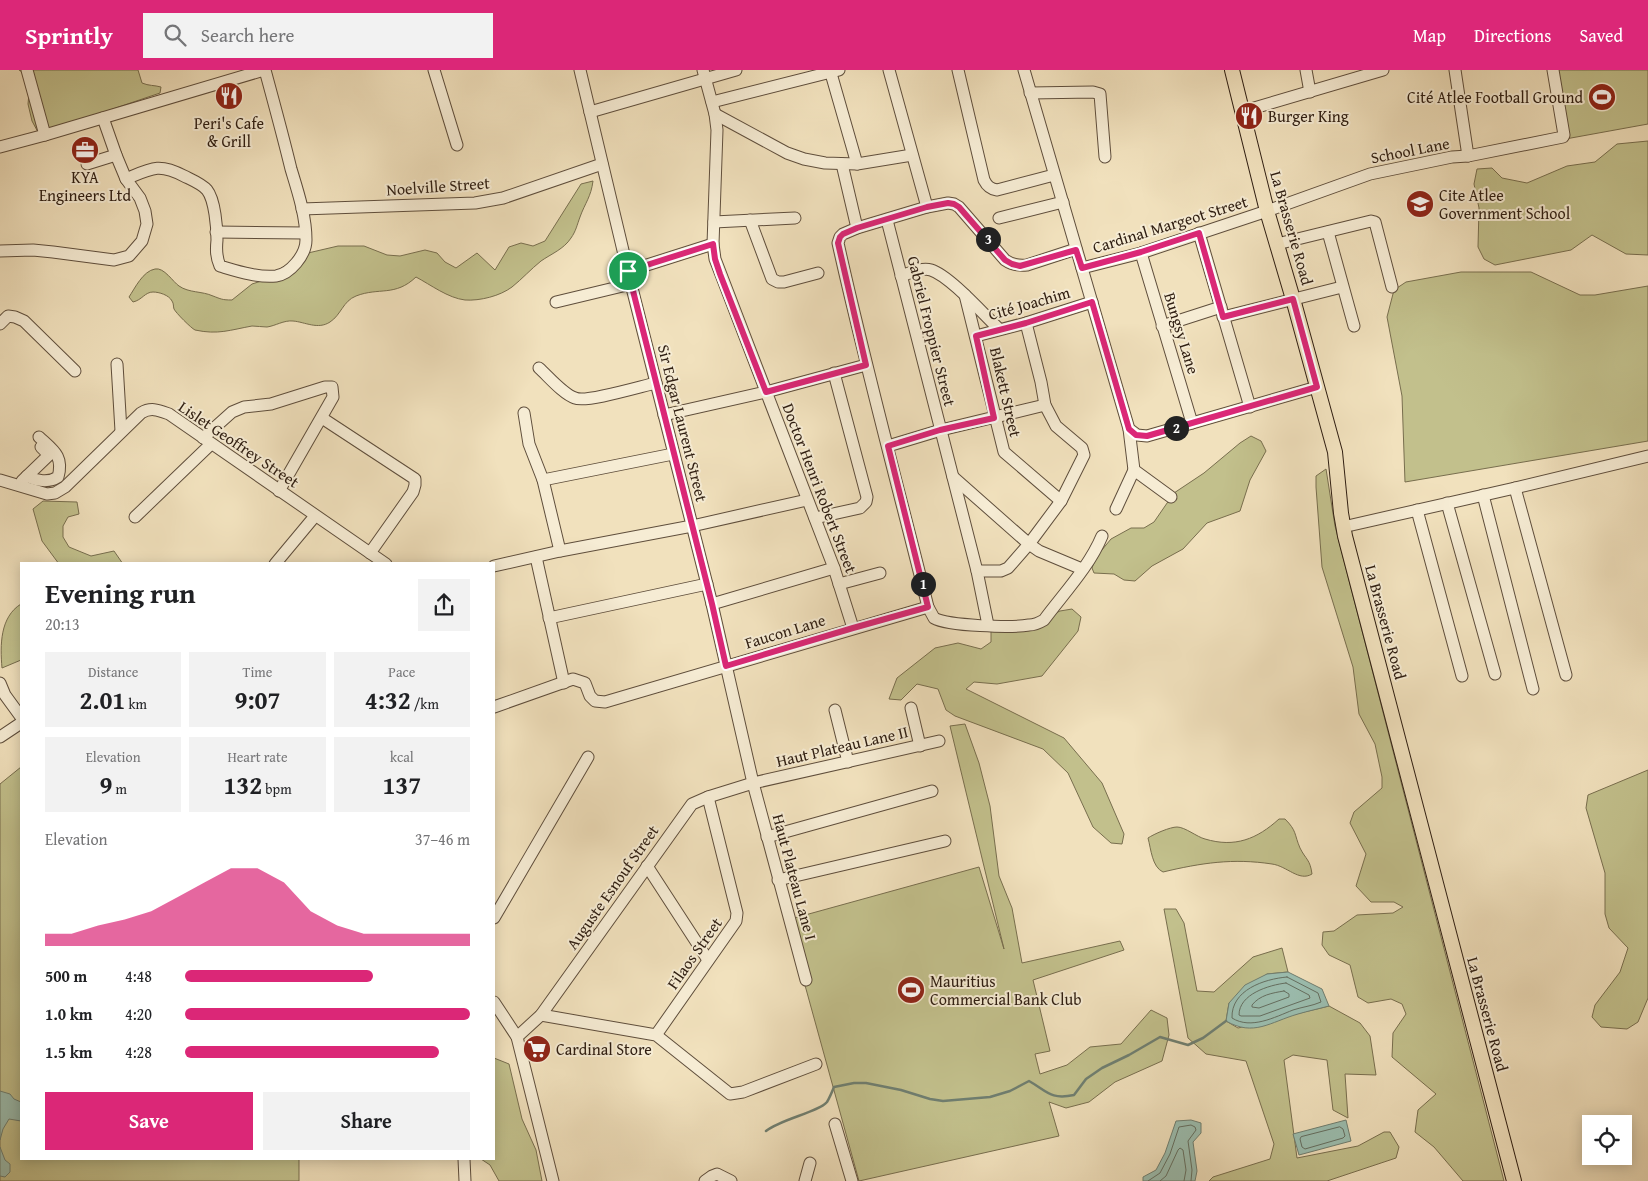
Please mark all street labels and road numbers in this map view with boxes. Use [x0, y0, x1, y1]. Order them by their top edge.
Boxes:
street label: School Lane [1369, 131, 1451, 169]
street label: La Brasserie Road [1264, 168, 1320, 288]
street label: Noelville Street [386, 170, 491, 202]
street label: Cardinal Margeot Street [1090, 189, 1251, 259]
street label: Gabriel Froppier Street [902, 253, 962, 409]
street label: Cité Joachim [985, 280, 1073, 326]
street label: Bungsy Lane [1158, 289, 1206, 377]
street label: Sir Edgar Laurent Street [652, 342, 714, 504]
street label: Blakett Street [984, 345, 1028, 440]
street label: Lislet Geoffrey Street [174, 395, 304, 494]
street label: Doctor Henri Robert Street [777, 400, 864, 577]
street label: La Brasserie Road [1359, 562, 1413, 682]
street label: Faucon Lane [742, 607, 828, 655]
street label: Haut Plateau Lane II [774, 719, 910, 773]
street label: Haut Plateau Lane I [767, 811, 823, 943]
street label: Auguste Esnouf Street [560, 819, 664, 954]
street label: Filaos Street [660, 912, 728, 994]
street label: La Brasserie Road [1461, 954, 1515, 1074]

